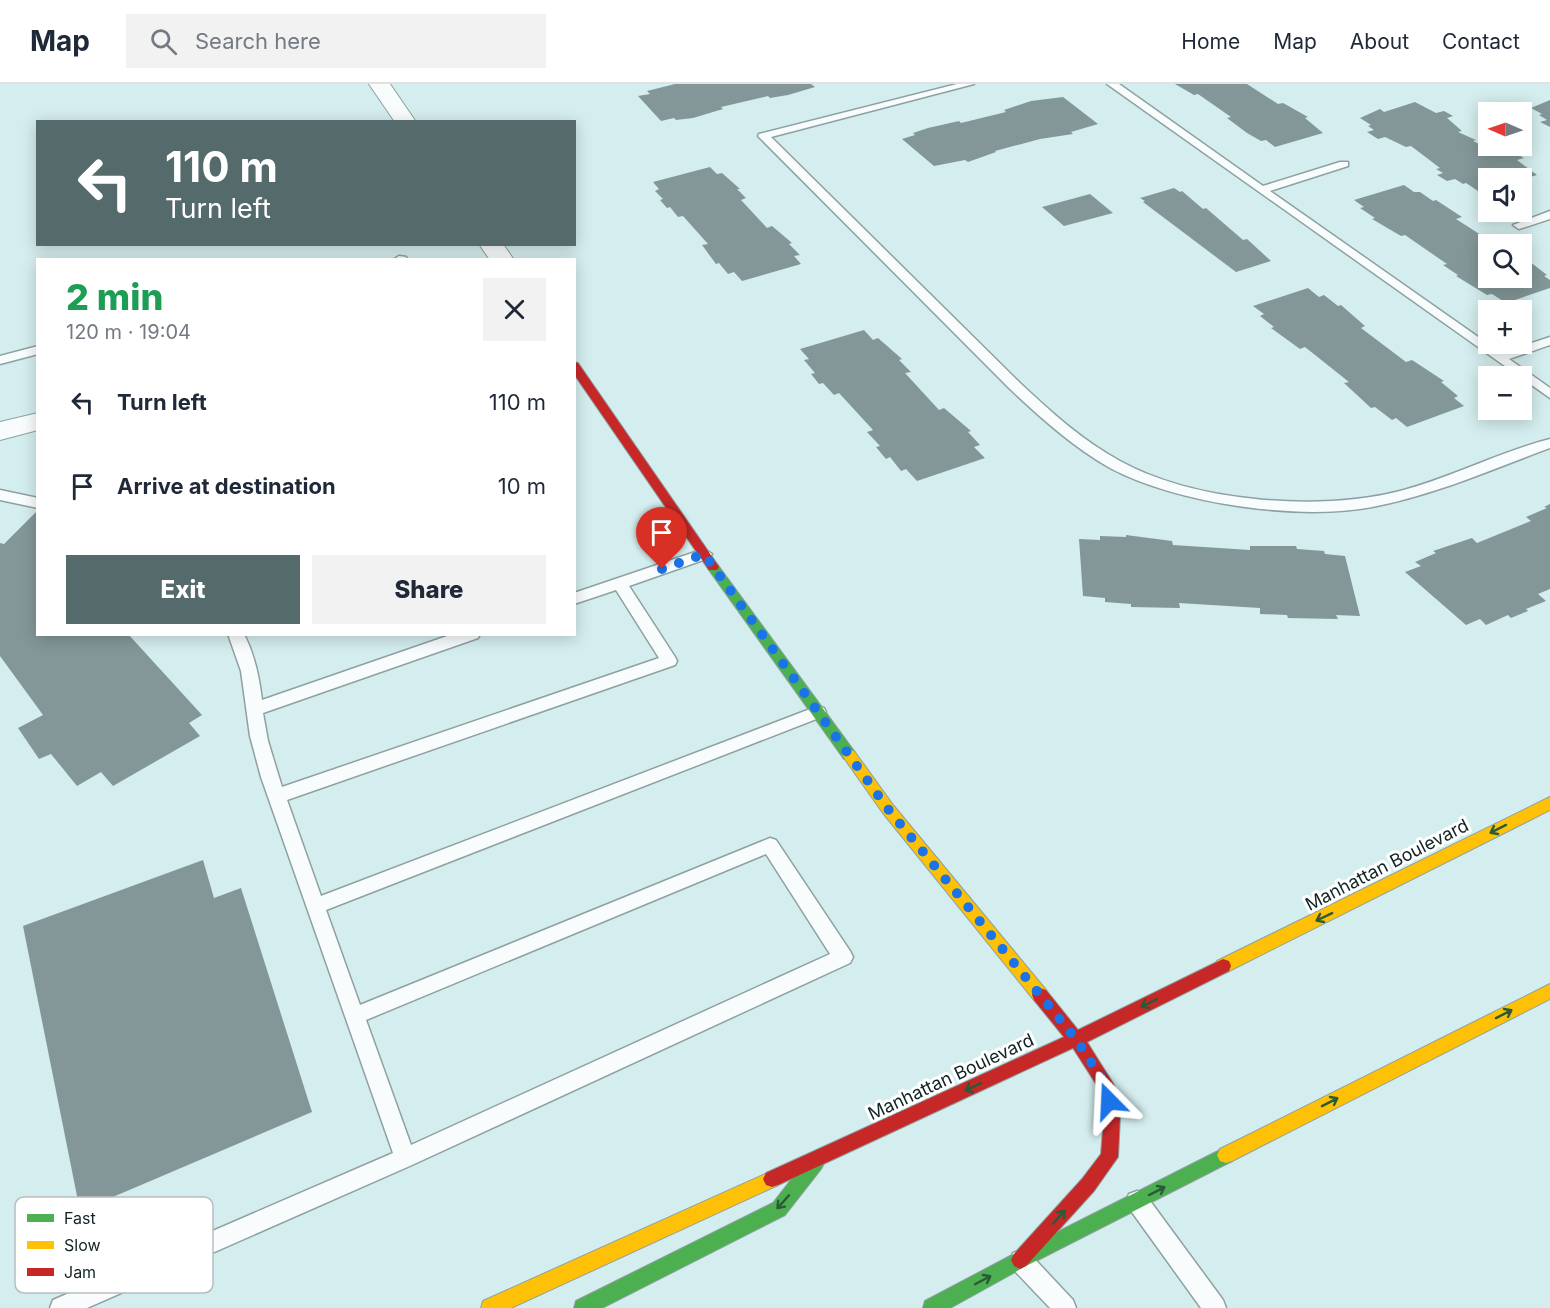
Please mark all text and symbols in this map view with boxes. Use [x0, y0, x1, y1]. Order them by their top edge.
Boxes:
search box [126, 14, 546, 68]
text: Map [30, 24, 90, 58]
icon: search [147, 25, 180, 58]
text: Search here [195, 28, 321, 54]
text: Home [1181, 29, 1240, 54]
text: Map [1273, 29, 1317, 54]
text: About [1350, 29, 1409, 54]
text: Contact [1442, 29, 1520, 54]
north arrow [1478, 102, 1532, 156]
map controls [1478, 102, 1532, 420]
text: 110 m [165, 141, 278, 192]
icon: left [66, 144, 144, 222]
button: sound [1478, 168, 1532, 222]
text: Turn left [165, 192, 271, 225]
button: search [1478, 234, 1532, 288]
text: 2 min [66, 275, 163, 319]
button: close [483, 278, 546, 341]
button: + [1478, 300, 1532, 354]
text: 120 m · 19:04 [66, 320, 191, 344]
button: − [1478, 366, 1532, 420]
icon: left [66, 386, 99, 419]
text: Turn left [117, 389, 207, 415]
text: 110 m [489, 389, 546, 415]
icon: arrive [66, 470, 99, 503]
text: Arrive at destination [117, 473, 336, 499]
text: 10 m [498, 473, 546, 499]
pin [636, 507, 687, 569]
icon: arrive [645, 516, 678, 549]
button: Exit [66, 555, 300, 624]
button: Share [312, 555, 546, 624]
street label: Manhattan Boulevard [1302, 814, 1472, 915]
one-way arrow [1489, 824, 1507, 835]
one-way arrow [1315, 912, 1333, 923]
one-way arrow [1140, 998, 1158, 1010]
one-way arrow [1495, 1008, 1513, 1019]
street label: Manhattan Boulevard [865, 1029, 1037, 1124]
position arrow [1077, 1069, 1141, 1133]
one-way arrow [964, 1081, 982, 1093]
one-way arrow [1321, 1096, 1339, 1108]
one-way arrow [1147, 1185, 1165, 1196]
one-way arrow [776, 1194, 790, 1209]
legend [15, 1197, 213, 1293]
text: Fast [64, 1208, 96, 1228]
one-way arrow [1052, 1210, 1066, 1225]
text: Slow [64, 1235, 101, 1255]
text: Jam [64, 1262, 96, 1282]
one-way arrow [974, 1274, 992, 1285]

